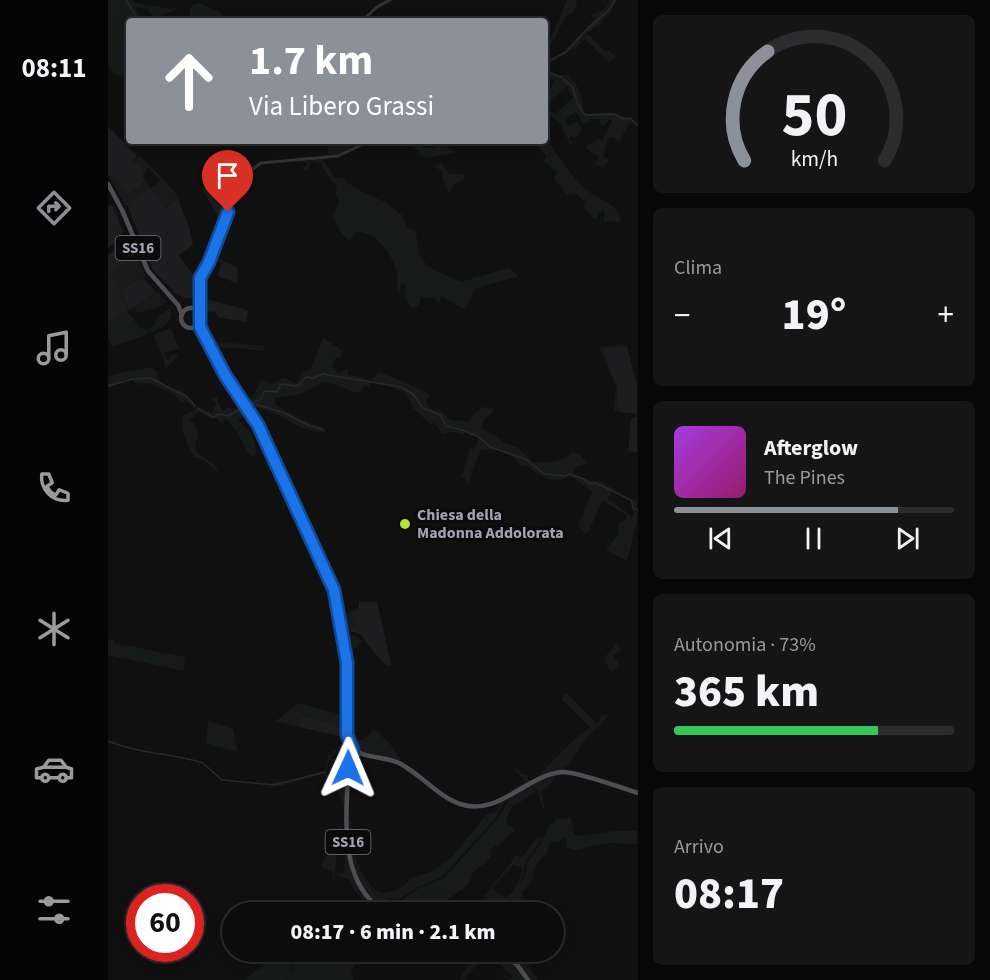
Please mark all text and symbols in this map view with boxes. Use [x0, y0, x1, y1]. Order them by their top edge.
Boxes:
text: 1.7 km [249, 31, 373, 91]
icon: ahead [150, 42, 228, 120]
text: 08:11 [21, 49, 87, 88]
text: 50 [781, 71, 847, 160]
text: Via Libero Grassi [249, 87, 434, 126]
text: km/h [790, 144, 838, 175]
pin [202, 150, 253, 212]
icon: arrive [211, 159, 244, 192]
icon: directions [33, 187, 75, 229]
road number: SS16 [116, 236, 160, 260]
text: Clima [674, 254, 722, 282]
text: 19° [782, 283, 846, 347]
text: − [674, 292, 690, 339]
text: + [938, 292, 954, 339]
icon: music [33, 327, 75, 369]
text: Afterglow [764, 432, 858, 464]
text: The Pines [764, 464, 845, 492]
icon: phone [33, 467, 75, 509]
place label: Chiesa della Madonna Addolorata [417, 504, 564, 544]
marker: Chiesa della Madonna Addolorata [398, 517, 412, 531]
icon: previous [704, 522, 737, 555]
icon: pause [797, 522, 830, 555]
icon: next [891, 522, 924, 555]
icon: climate [33, 608, 75, 650]
text: Autonomia · 73% [674, 631, 816, 659]
text: 365 km [674, 660, 819, 724]
position arrow [316, 736, 380, 800]
icon: car [33, 748, 75, 790]
road number: SS16 [326, 830, 370, 854]
text: Arrivo [674, 833, 724, 861]
text: 08:17 [674, 862, 784, 926]
speed limit sign: 60 [126, 884, 204, 962]
icon: filters [33, 889, 75, 931]
text: 08:17 · 6 min · 2.1 km [290, 916, 496, 948]

